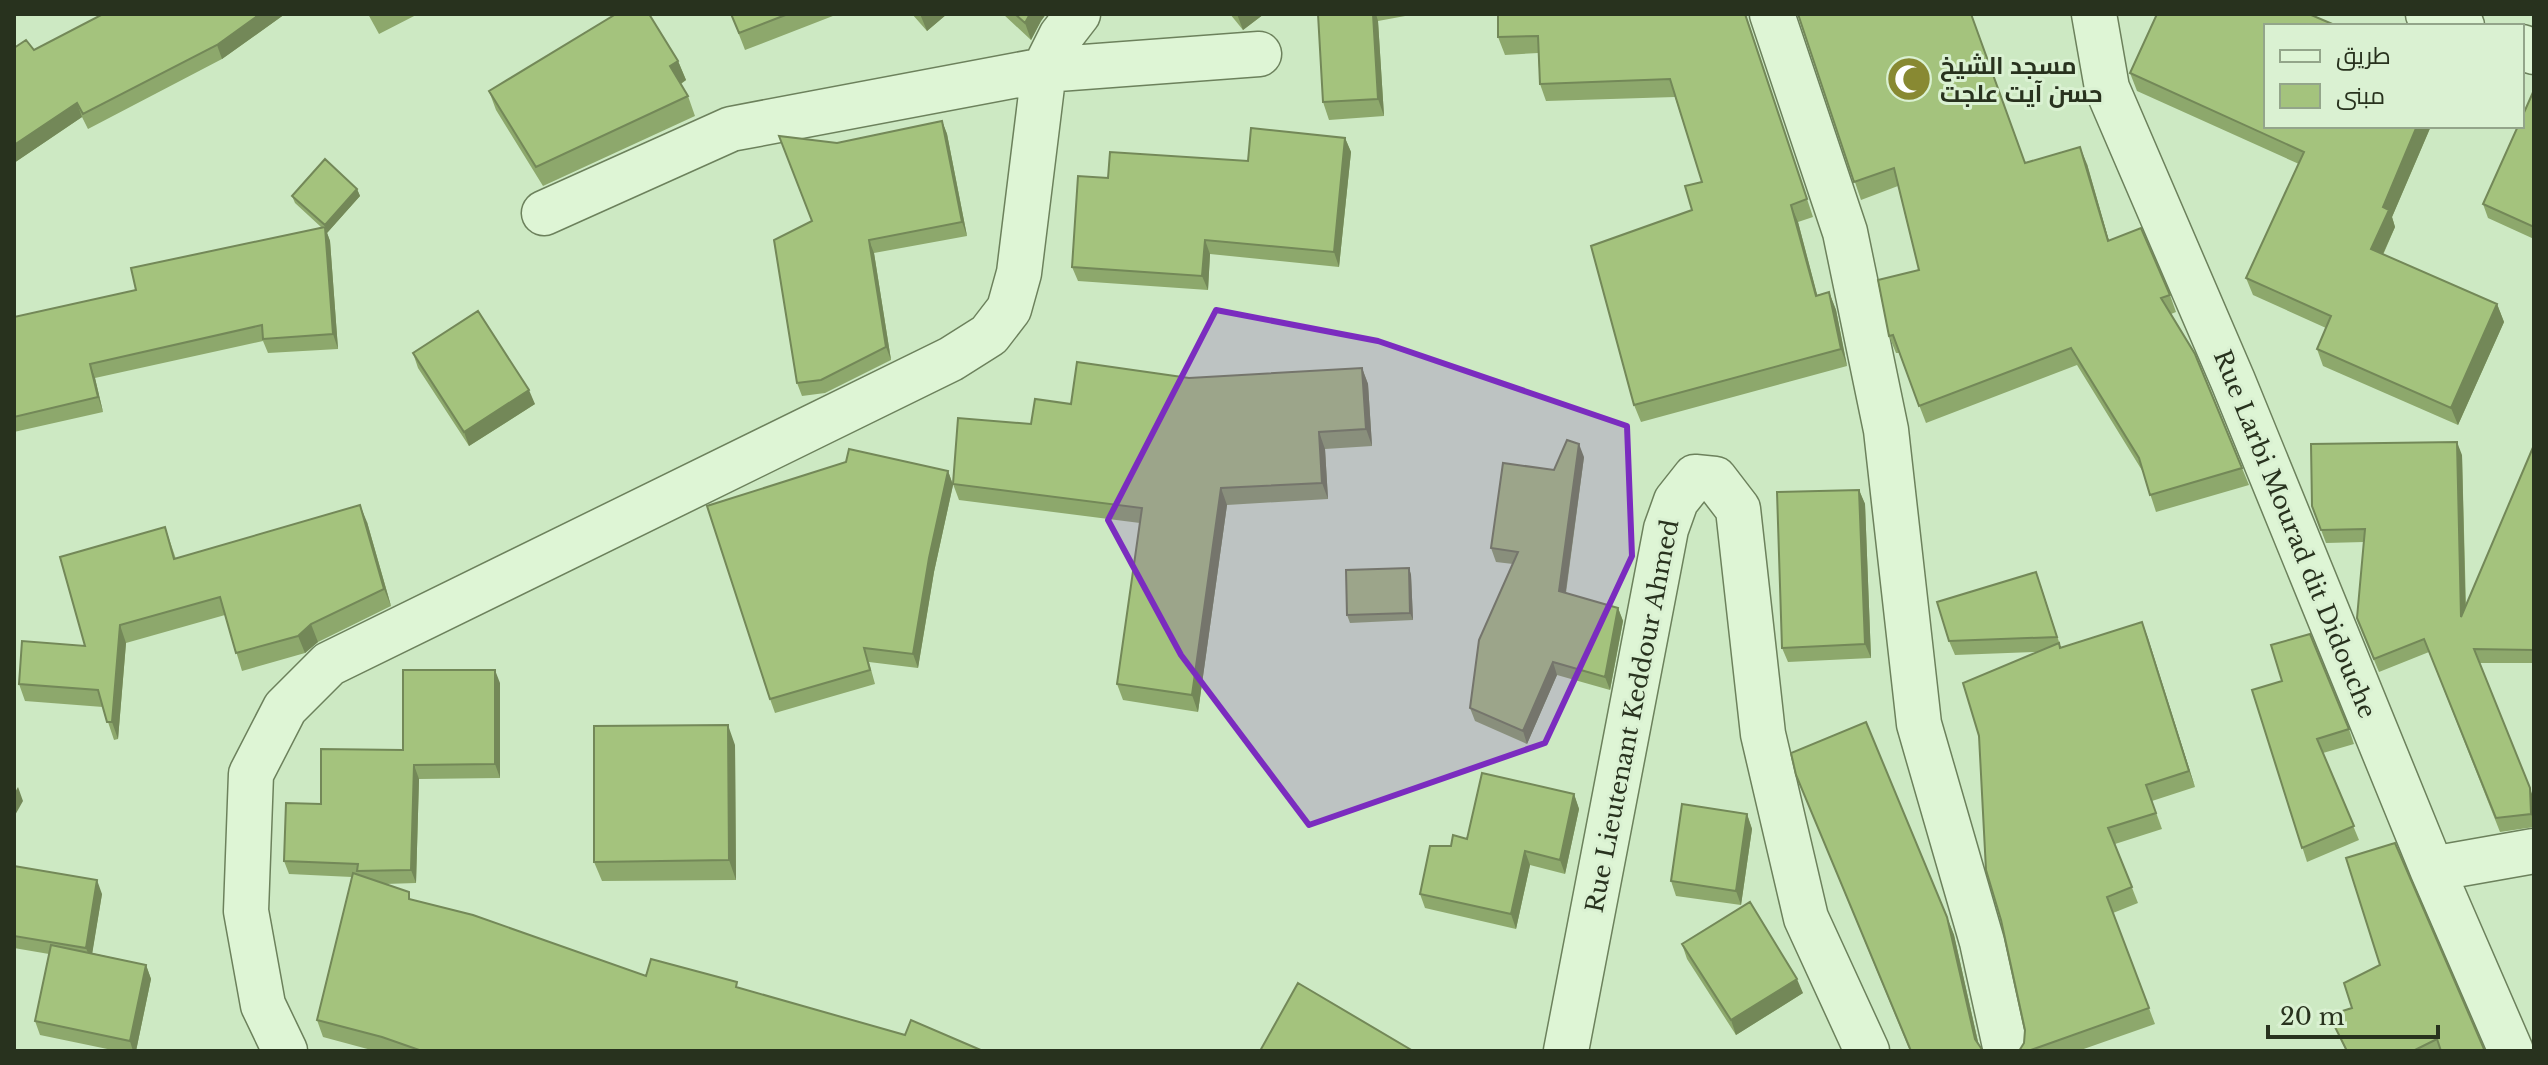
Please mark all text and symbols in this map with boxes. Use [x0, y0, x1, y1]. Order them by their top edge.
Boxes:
legend [2264, 24, 2524, 128]
text: طريق [2336, 41, 2391, 71]
place label: مسجد الشيخ حسن آيت علجت [1940, 51, 2103, 108]
mosque icon: مسجد الشيخ حسن آيت علجت [1885, 55, 1933, 103]
text: مبنى [2336, 81, 2385, 110]
street label: Rue Larbi Mourad dit Didouche [2208, 346, 2382, 722]
street label: Rue Lieutenant Keddour Ahmed [1580, 517, 1684, 915]
scale bar [2268, 989, 2438, 1039]
text: 20 m [2280, 1002, 2345, 1031]

